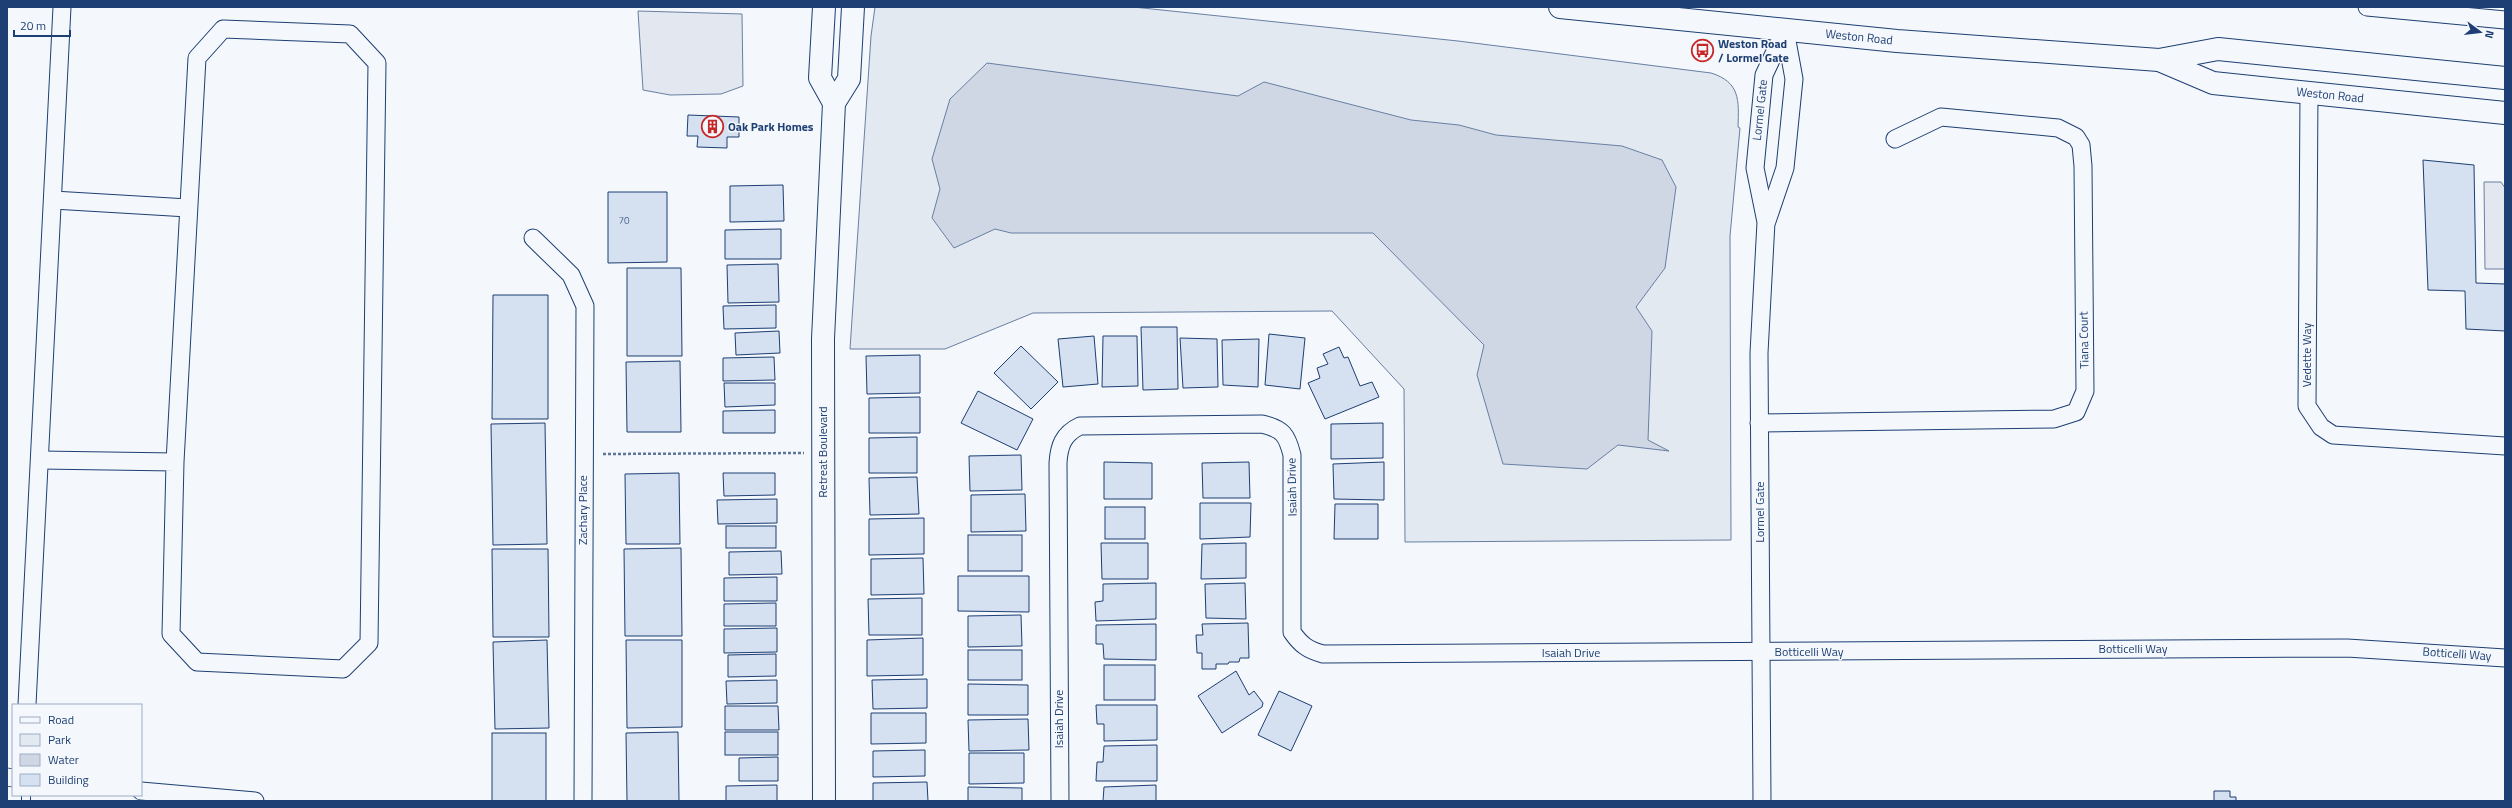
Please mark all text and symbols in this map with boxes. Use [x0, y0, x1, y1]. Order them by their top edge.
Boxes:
scale bar [14, 12, 70, 38]
north arrow [2460, 12, 2500, 52]
text: 20 m [20, 16, 46, 35]
street label: Weston Road [1824, 24, 1894, 49]
text: N [2481, 29, 2498, 40]
place label: Weston Road / Lormel Gate [1718, 34, 1789, 67]
bus stop icon: Weston Road / Lormel Gate [1690, 38, 1716, 64]
street label: Lormel Gate [1747, 78, 1772, 141]
street label: Weston Road [2295, 82, 2365, 107]
building icon: Oak Park Homes [700, 114, 726, 140]
place label: Oak Park Homes [728, 117, 814, 136]
house number: 70 [618, 213, 630, 228]
street label: Tiana Court [2073, 310, 2094, 369]
street label: Vedette Way [2297, 323, 2316, 387]
street label: Retreat Boulevard [813, 406, 832, 498]
street label: Isaiah Drive [1281, 458, 1302, 516]
street label: Zachary Place [573, 475, 592, 545]
street label: Lormel Gate [1750, 481, 1769, 543]
street label: Botticelli Way [2099, 639, 2168, 658]
street label: Botticelli Way [1775, 642, 1844, 661]
street label: Botticelli Way [2422, 642, 2492, 665]
street label: Isaiah Drive [1542, 643, 1600, 662]
street label: Isaiah Drive [1049, 690, 1068, 748]
legend [12, 704, 142, 796]
text: Road [48, 710, 74, 729]
text: Park [48, 730, 71, 749]
text: Water [48, 750, 79, 769]
text: Building [48, 770, 89, 789]

